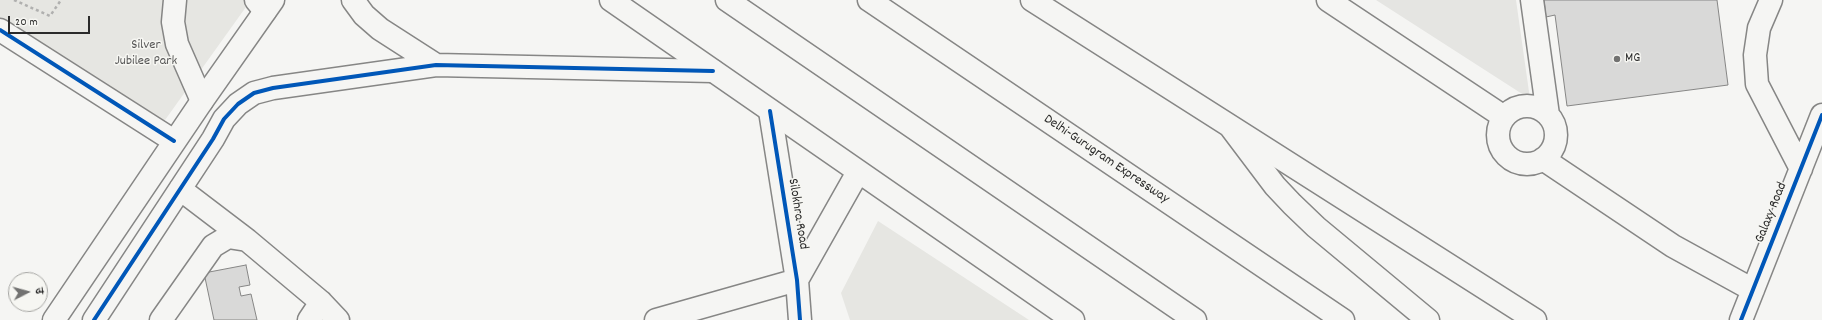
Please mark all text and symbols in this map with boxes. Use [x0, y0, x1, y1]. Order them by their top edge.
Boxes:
scale bar [10, 8, 92, 34]
text: 20 m [15, 14, 38, 31]
park label: Silver Jubilee Park [115, 38, 177, 70]
place label: MG [1625, 51, 1640, 67]
marker: MG [1612, 54, 1622, 64]
street label: Delhi-Gurugram Expressway [1040, 112, 1172, 208]
street label: Silokhra Road [783, 177, 811, 251]
street label: Galaxy Road [1752, 180, 1792, 246]
north arrow [8, 272, 48, 312]
text: उ [31, 287, 47, 295]

